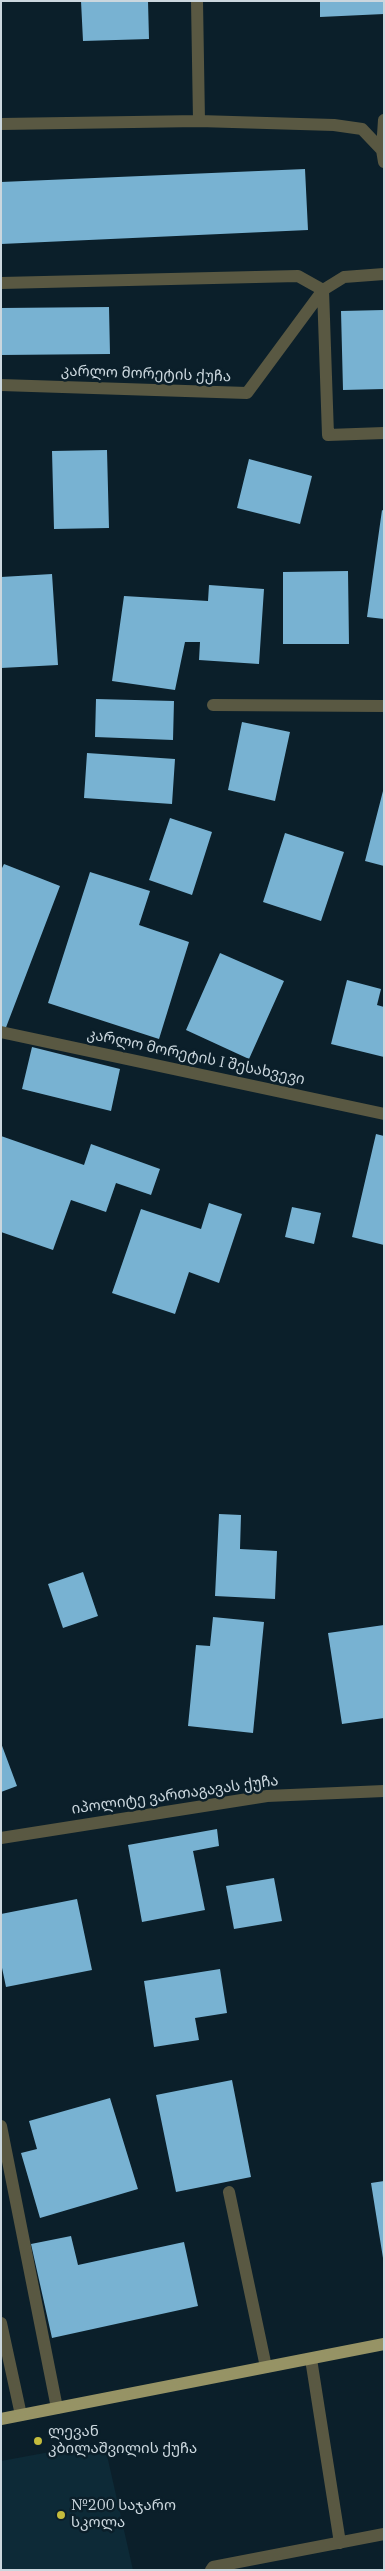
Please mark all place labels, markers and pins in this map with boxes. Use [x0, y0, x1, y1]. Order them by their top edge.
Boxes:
place label: ლევან კბილაშვილის ქუჩა [48, 2423, 197, 2458]
marker: ლევან კბილაშვილის ქუჩა [32, 2435, 44, 2447]
place label: №200 საჯარო სკოლა [71, 2497, 176, 2532]
marker: №200 საჯარო სკოლა [55, 2509, 67, 2521]

